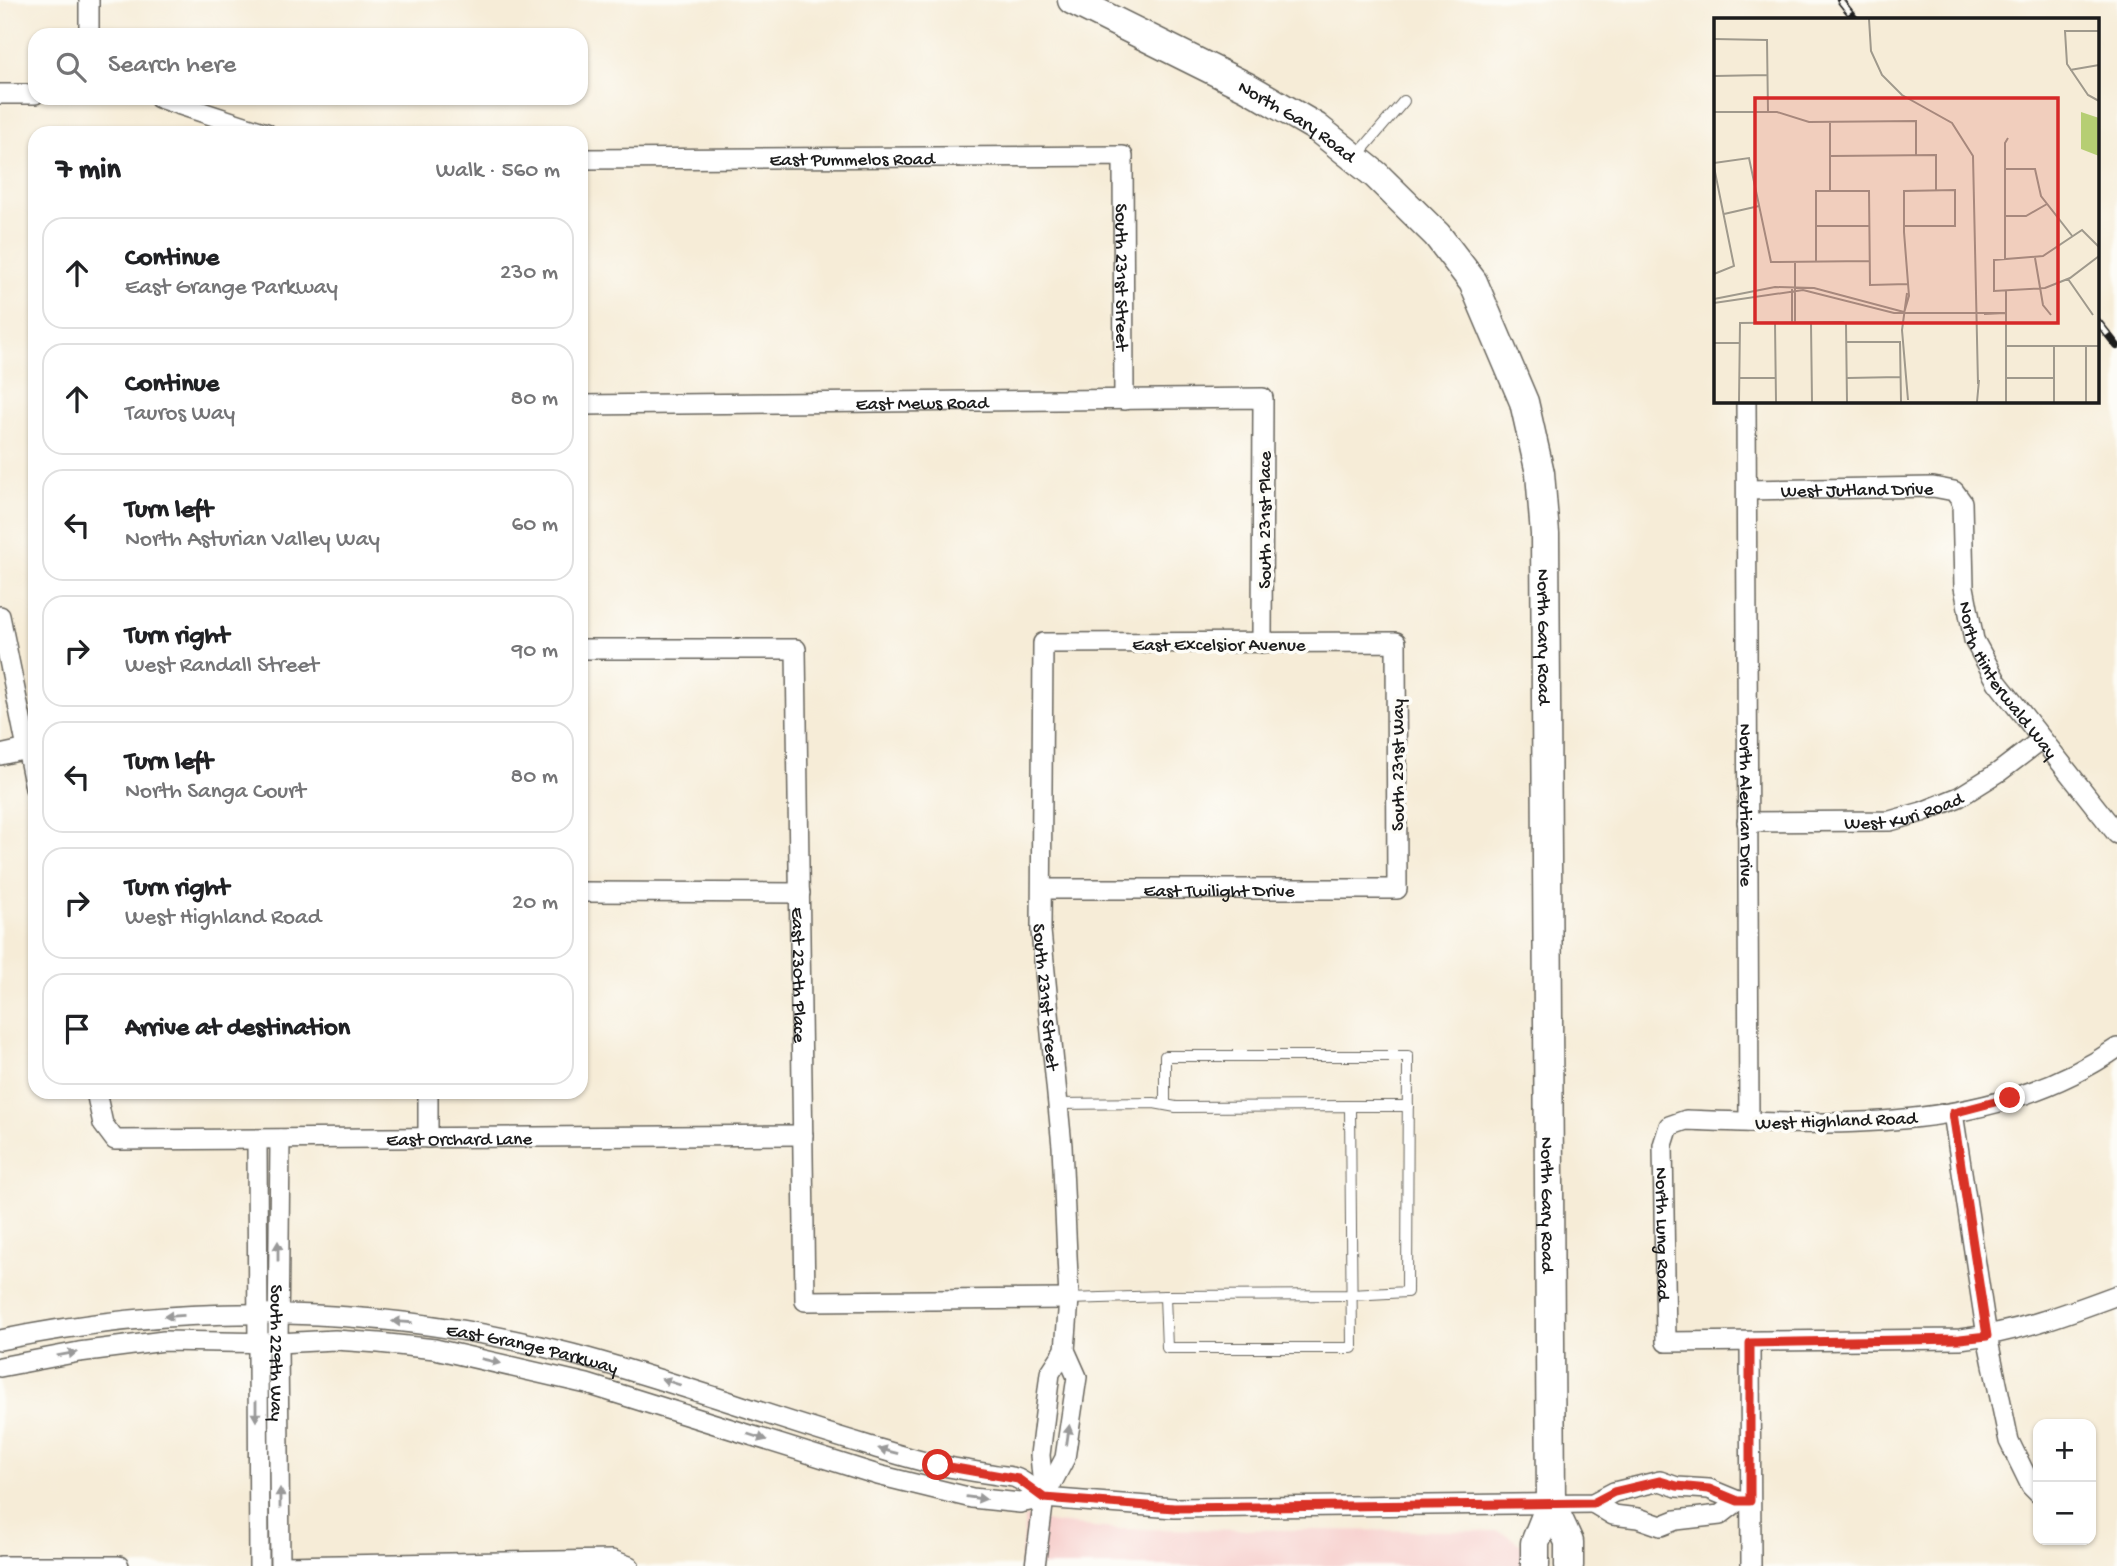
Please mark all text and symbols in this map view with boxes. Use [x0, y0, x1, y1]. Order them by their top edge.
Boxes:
inset map [1714, 18, 2100, 402]
search box [28, 28, 588, 105]
icon: search [52, 48, 90, 86]
text: Search here [108, 51, 236, 82]
street label: North Gary Road [1234, 76, 1361, 170]
street label: East Pummelos Road [769, 149, 936, 173]
text: 7 min [56, 154, 121, 189]
text: Walk · 560 m [436, 158, 560, 185]
street label: South 231st Street [1108, 203, 1132, 353]
text: Continue [125, 244, 219, 275]
icon: ahead [58, 254, 96, 292]
text: 230 m [500, 260, 558, 287]
text: East Grange Parkway [125, 275, 338, 302]
text: Continue [125, 370, 219, 401]
icon: ahead [58, 380, 96, 418]
text: 80 m [511, 386, 558, 413]
street label: East Mews Road [856, 393, 990, 417]
text: Tauros Way [125, 401, 235, 428]
street label: South 231st Place [1255, 451, 1278, 589]
street label: West Jutland Drive [1780, 479, 1934, 504]
text: Turn left [125, 496, 213, 527]
icon: left [58, 506, 96, 544]
text: 60 m [512, 512, 558, 539]
text: North Asturian Valley Way [125, 527, 380, 554]
street label: North Gary Road [1530, 569, 1554, 707]
street label: North Hinterwald Way [1952, 600, 2062, 765]
text: Turn right [125, 622, 229, 653]
icon: right [58, 632, 96, 670]
street label: East Excelsior Avenue [1132, 635, 1306, 658]
text: 90 m [512, 638, 558, 665]
text: West Randall Street [125, 653, 319, 680]
street label: South 231st Way [1388, 698, 1411, 831]
street label: North Aleutian Drive [1732, 723, 1756, 887]
text: Turn left [125, 748, 213, 779]
icon: left [58, 758, 96, 796]
text: 80 m [511, 764, 558, 791]
text: North Sanga Court [125, 779, 306, 806]
street label: West Kuri Road [1844, 788, 1969, 836]
text: Turn right [125, 874, 229, 905]
street label: East Twilight Drive [1144, 881, 1295, 904]
icon: right [58, 884, 96, 922]
text: 20 m [512, 890, 558, 917]
text: West Highland Road [125, 905, 321, 932]
street label: East 230th Place [785, 907, 809, 1043]
street label: South 231st Street [1026, 923, 1063, 1074]
icon: arrive [58, 1010, 96, 1048]
text: Arrive at destination [125, 1014, 350, 1045]
route end [1994, 1082, 2025, 1113]
street label: West Highland Road [1755, 1108, 1919, 1137]
street label: East Orchard Lane [386, 1129, 532, 1153]
street label: North Gary Road [1534, 1137, 1558, 1275]
street label: North Lung Road [1648, 1167, 1673, 1303]
one-way arrow [272, 1239, 284, 1261]
street label: South 229th Way [263, 1284, 287, 1422]
one-way arrow [163, 1311, 185, 1322]
one-way arrow [390, 1316, 412, 1327]
street label: East Grange Parkway [444, 1320, 621, 1381]
one-way arrow [56, 1348, 78, 1359]
one-way arrow [480, 1356, 502, 1367]
one-way arrow [660, 1376, 681, 1387]
one-way arrow [250, 1400, 262, 1422]
map controls [2033, 1419, 2096, 1545]
button: + [2033, 1419, 2096, 1482]
one-way arrow [1063, 1424, 1074, 1446]
one-way arrow [746, 1432, 767, 1443]
one-way arrow [877, 1445, 899, 1456]
route start [922, 1449, 953, 1480]
button: − [2033, 1482, 2096, 1545]
one-way arrow [274, 1487, 286, 1509]
one-way arrow [965, 1493, 987, 1504]

